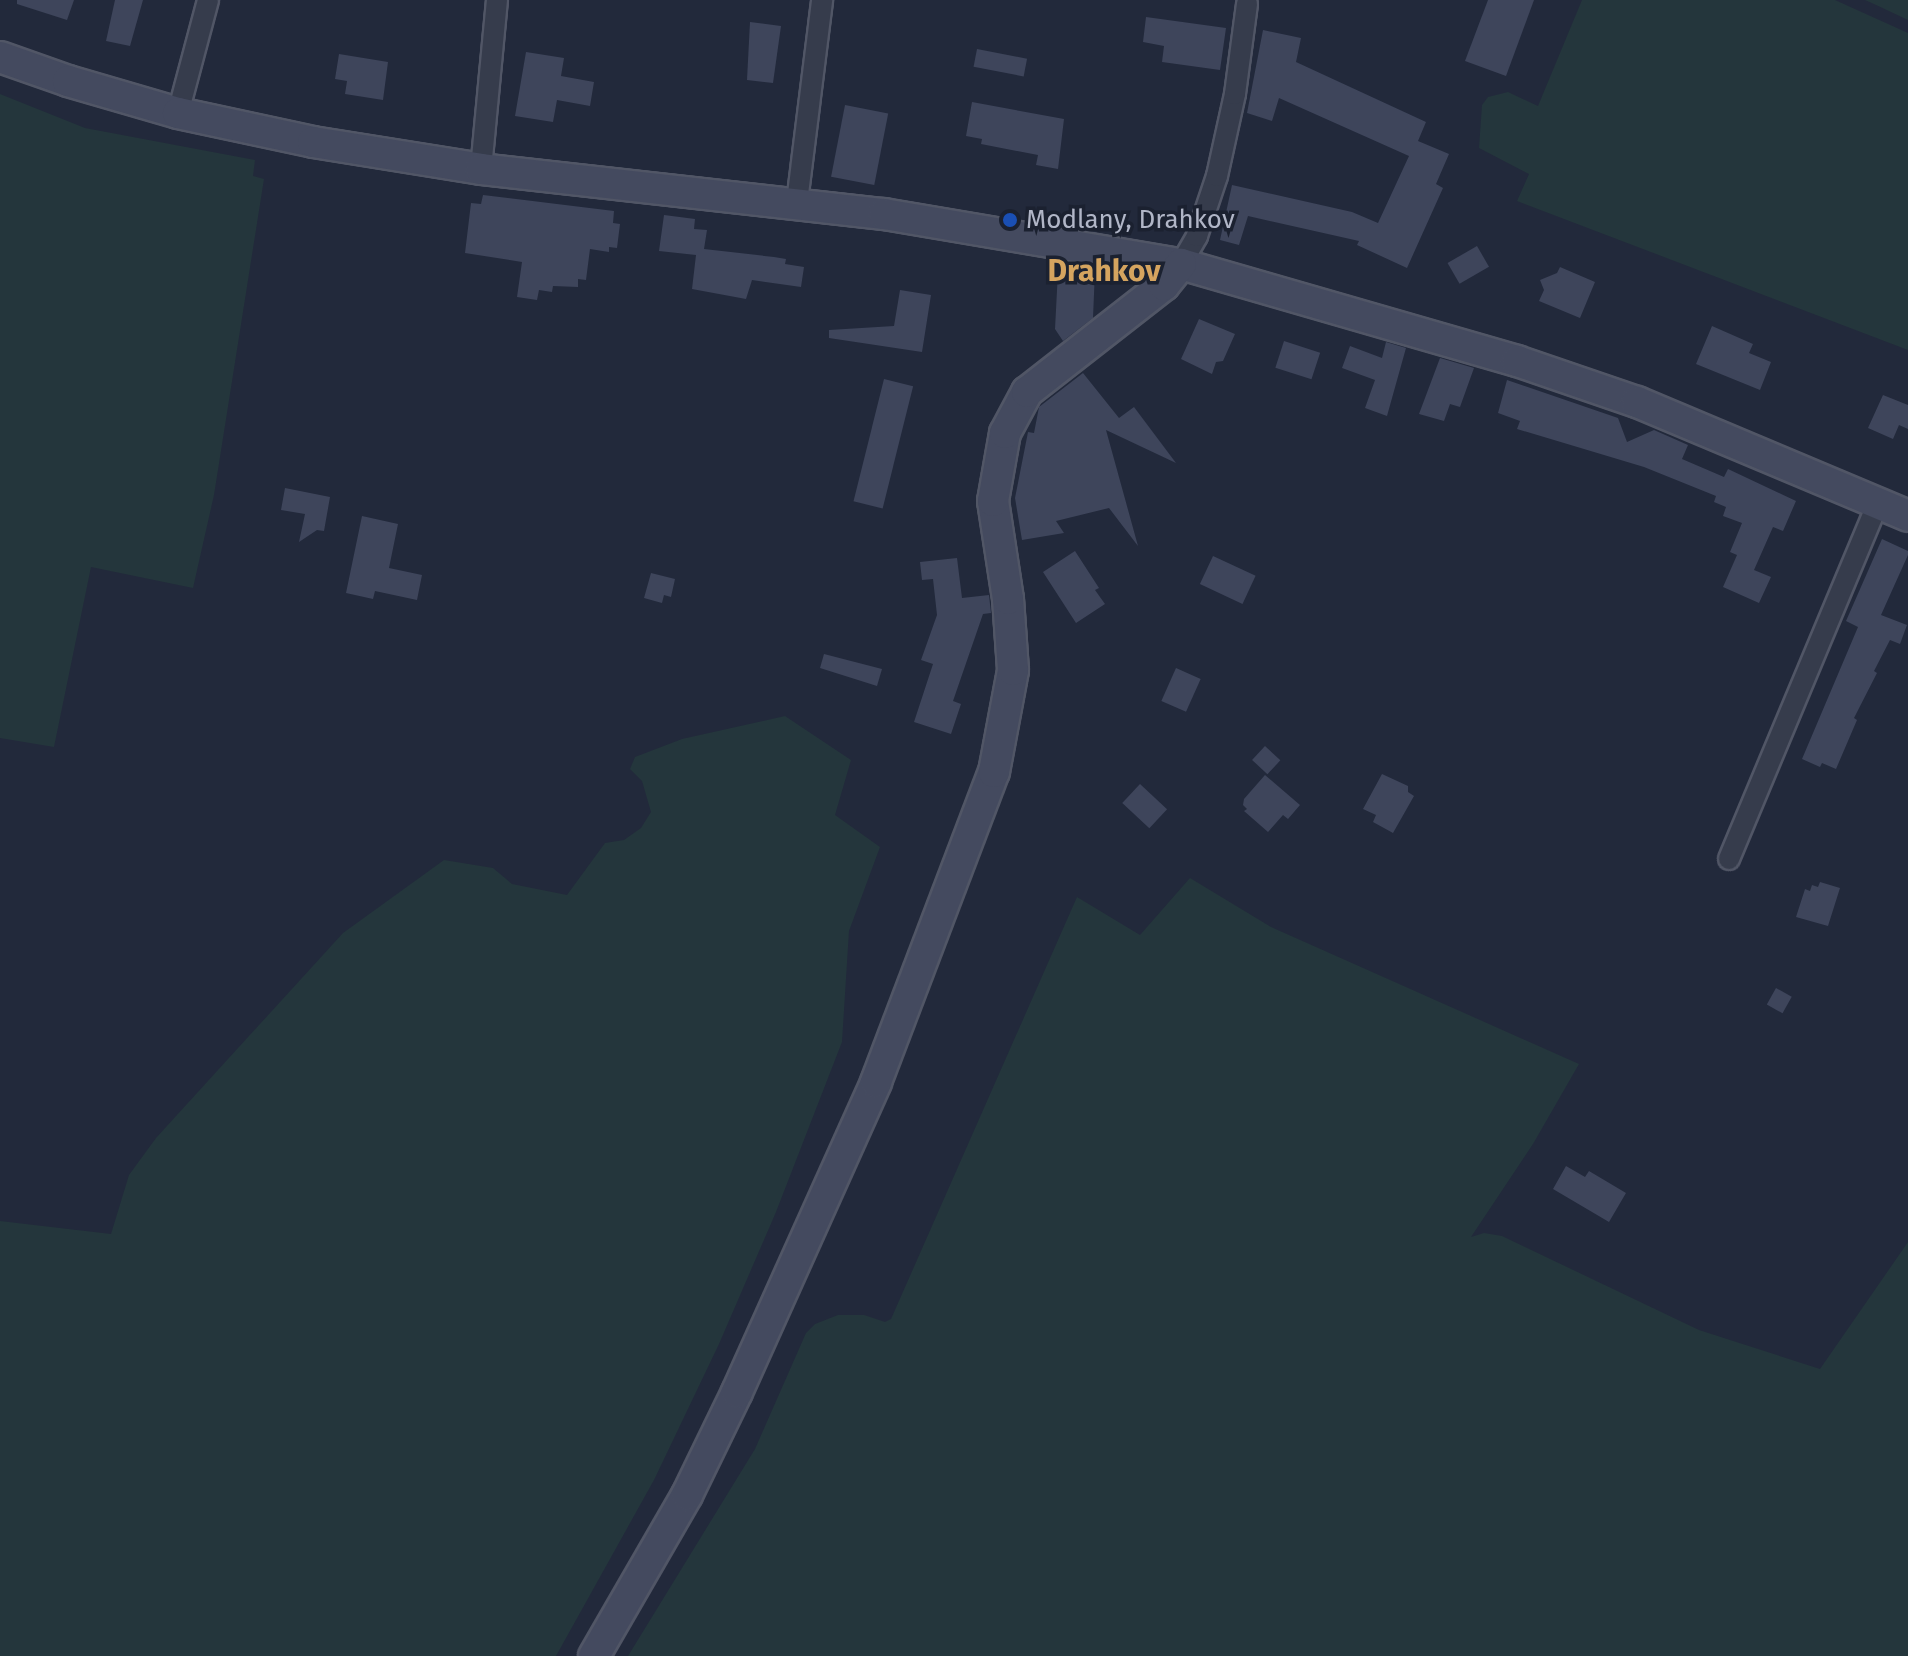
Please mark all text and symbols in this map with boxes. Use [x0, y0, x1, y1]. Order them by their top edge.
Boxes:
place label: Modlany, Drahkov [1026, 204, 1235, 236]
marker: Modlany, Drahkov [1001, 211, 1019, 229]
district label: Drahkov [1047, 253, 1161, 289]

